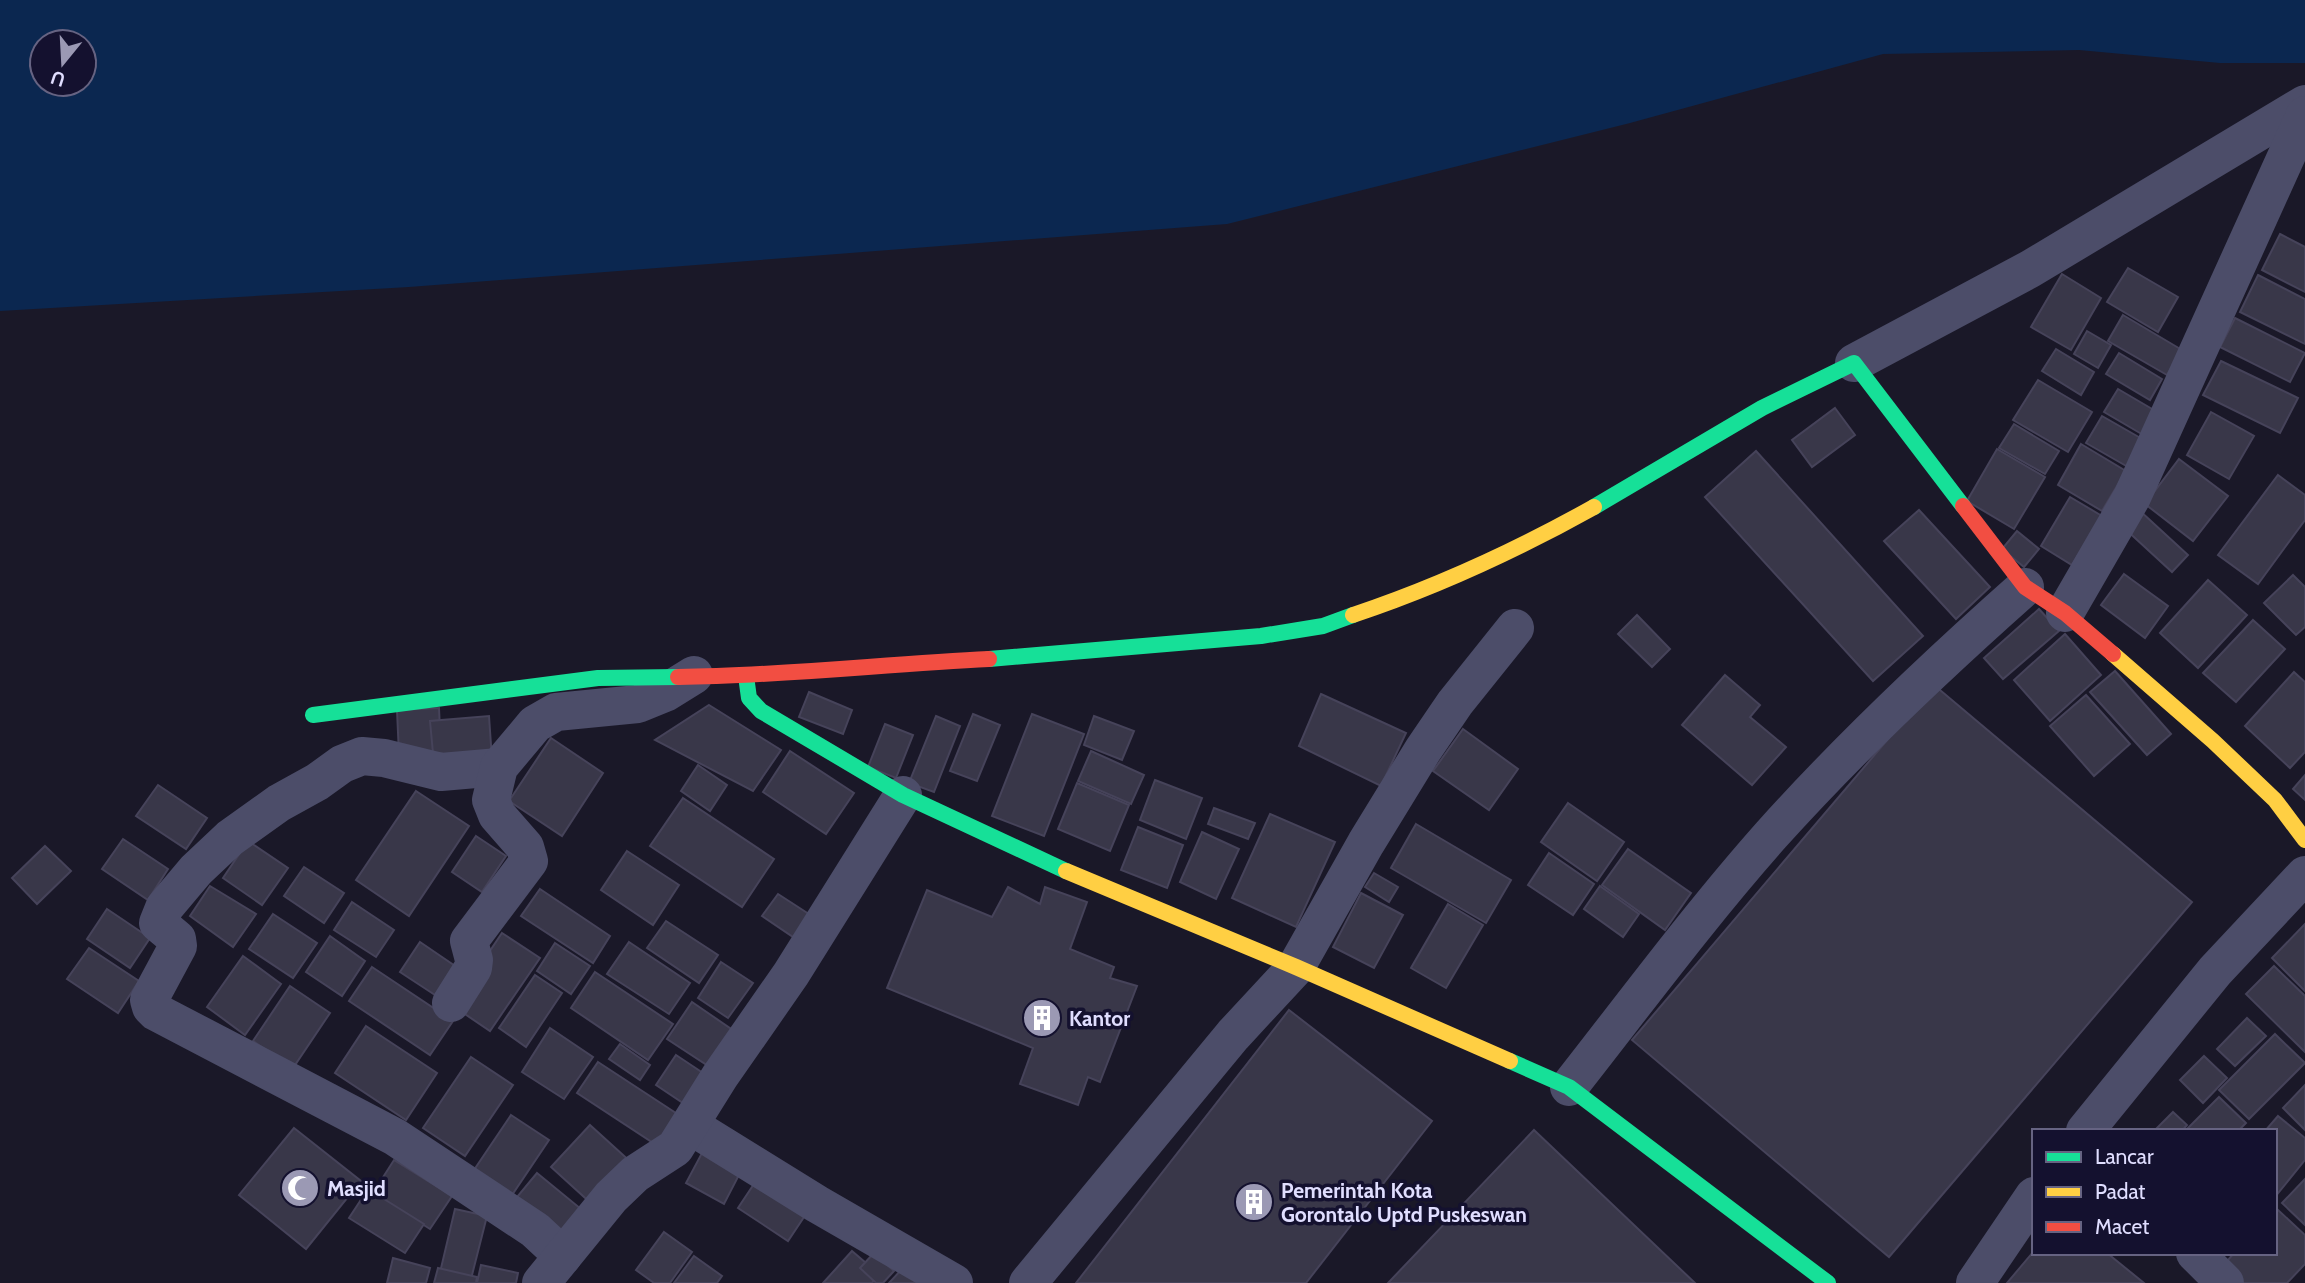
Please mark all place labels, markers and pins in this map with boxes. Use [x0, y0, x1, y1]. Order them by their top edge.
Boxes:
building icon: Kantor [1021, 997, 1063, 1039]
place label: Kantor [1069, 1006, 1130, 1031]
mosque icon: Masjid [279, 1167, 321, 1209]
place label: Masjid [327, 1176, 386, 1201]
place label: Pemerintah Kota Gorontalo Uptd Puskeswan [1281, 1178, 1527, 1227]
building icon: Pemerintah Kota Gorontalo Uptd Puskeswan [1233, 1181, 1275, 1223]

